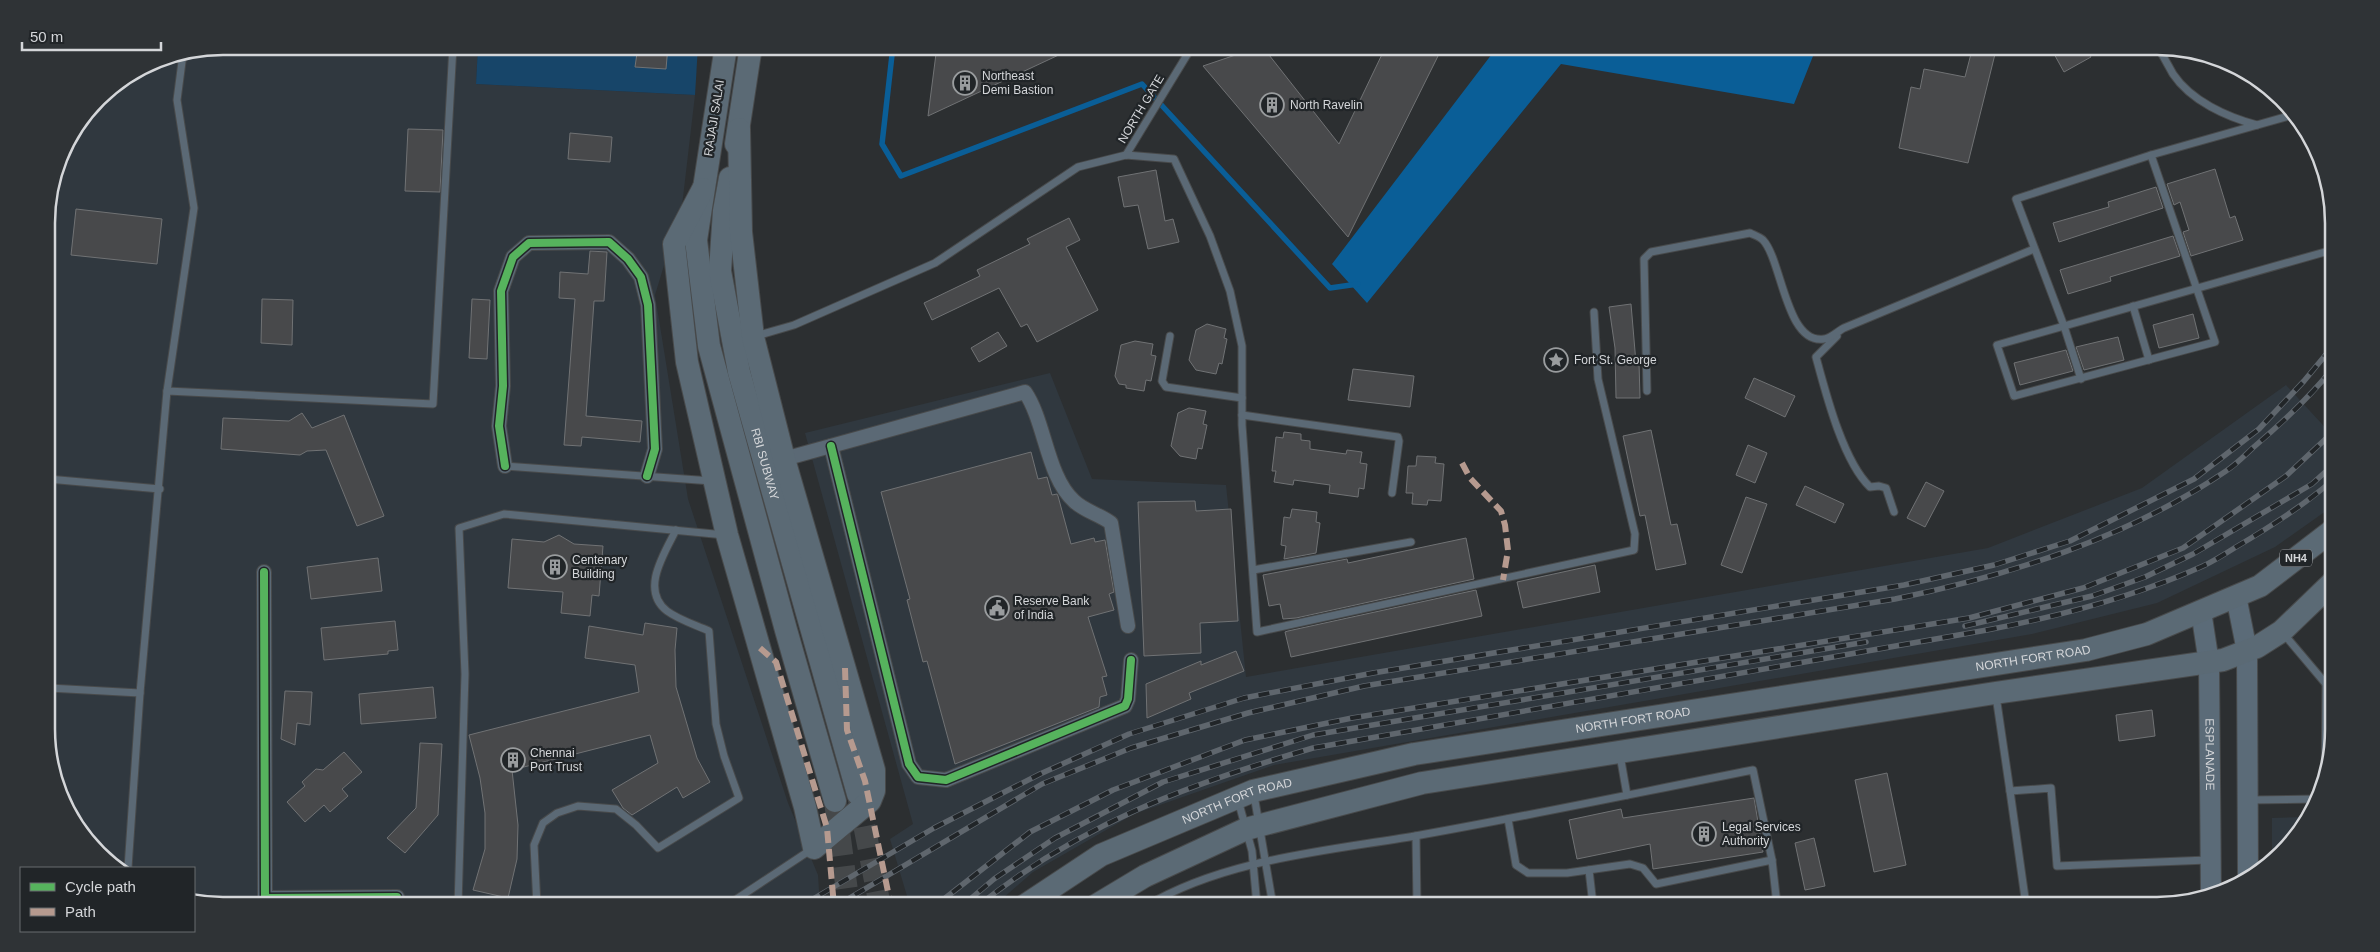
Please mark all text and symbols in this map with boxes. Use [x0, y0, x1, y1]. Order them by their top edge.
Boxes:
scale bar [22, 20, 161, 52]
text: 50 m [30, 28, 63, 45]
place label: Northeast Demi Bastion [982, 69, 1053, 97]
building icon: Northeast Demi Bastion [952, 70, 978, 96]
street label: NORTH GATE [1115, 72, 1167, 146]
street label: RAJAJI SALAI [701, 79, 727, 157]
building icon: North Ravelin [1259, 92, 1285, 118]
place label: North Ravelin [1290, 98, 1363, 112]
place icon: Fort St. George [1543, 347, 1569, 373]
place label: Fort St. George [1574, 353, 1657, 367]
street label: RBI SUBWAY [748, 426, 782, 502]
road number: NH4 [2280, 550, 2312, 566]
place label: Centenary Building [572, 553, 627, 581]
building icon: Centenary Building [542, 554, 568, 580]
place label: Reserve Bank of India [1014, 594, 1090, 622]
public building icon: Reserve Bank of India [984, 595, 1010, 621]
street label: NORTH FORT ROAD [1975, 642, 2093, 674]
street label: NORTH FORT ROAD [1574, 704, 1692, 736]
street label: ESPLANADE [2202, 718, 2217, 791]
place label: Chennai Port Trust [530, 746, 583, 774]
building icon: Chennai Port Trust [500, 747, 526, 773]
street label: NORTH FORT ROAD [1180, 775, 1294, 827]
place label: Legal Services Authority [1722, 820, 1801, 848]
building icon: Legal Services Authority [1691, 821, 1717, 847]
legend [20, 867, 195, 932]
text: Cycle path [65, 878, 136, 895]
text: Path [65, 903, 96, 920]

